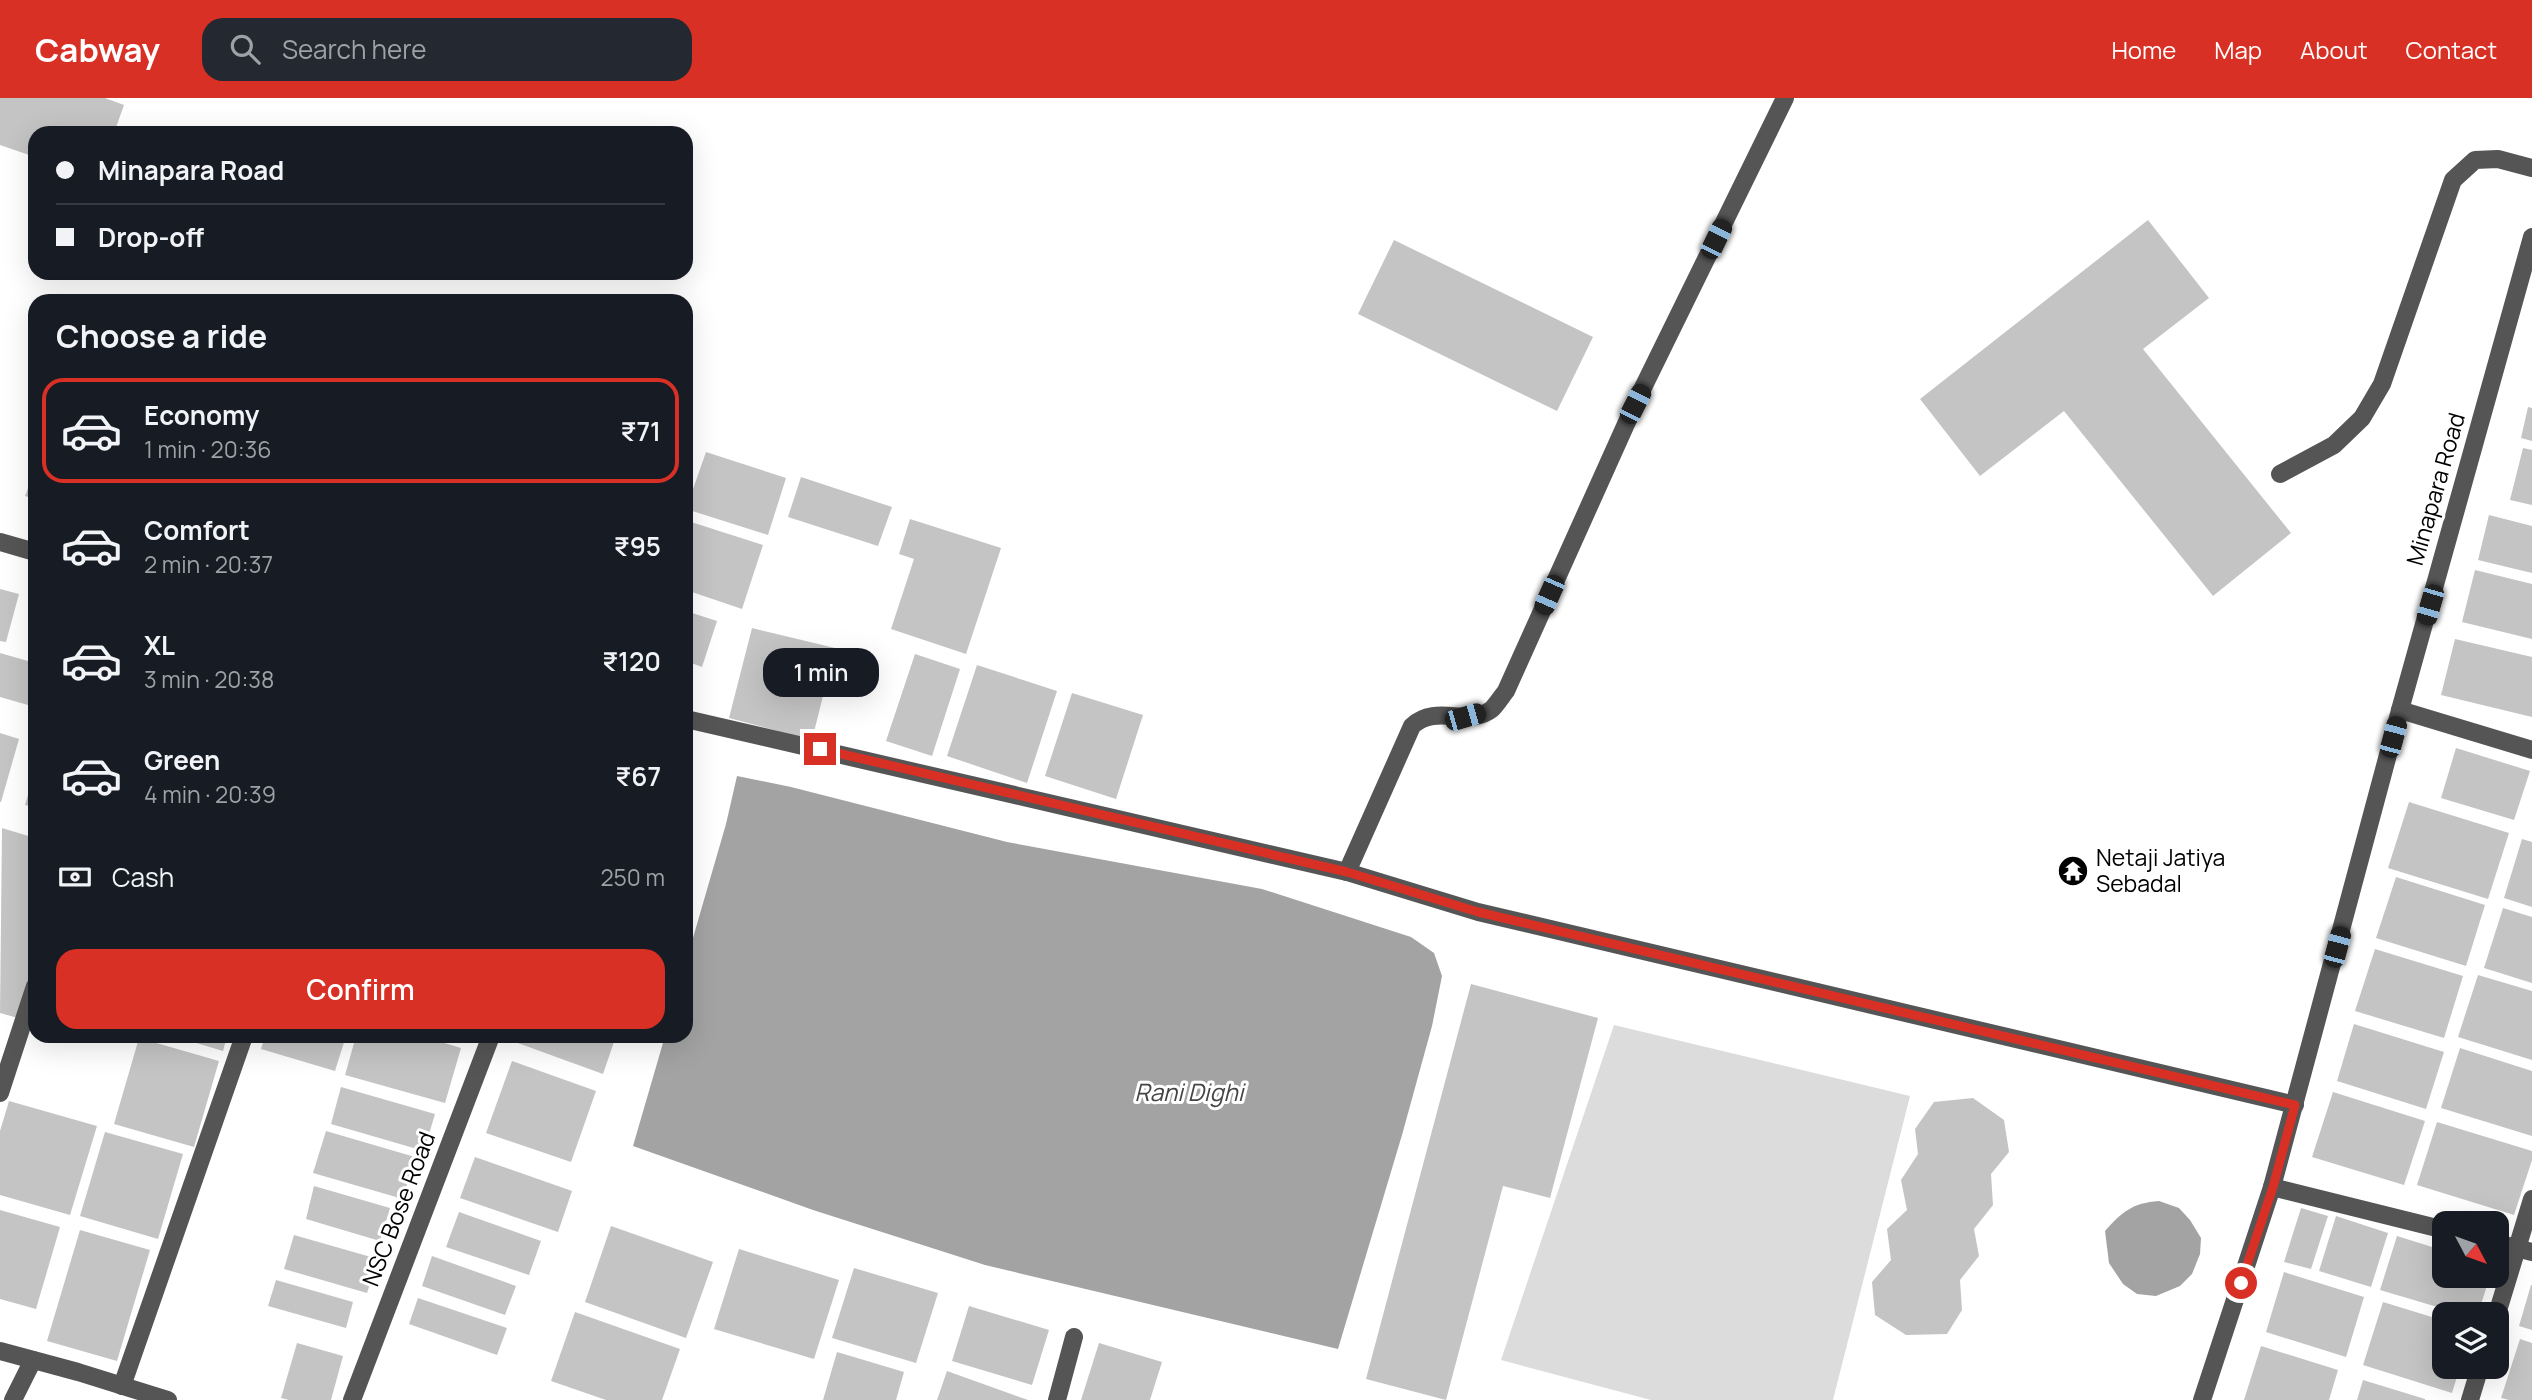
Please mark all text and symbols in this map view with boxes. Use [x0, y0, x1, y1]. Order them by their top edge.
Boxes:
search box [202, 18, 692, 81]
text: Cabway [35, 27, 160, 72]
icon: search [226, 30, 264, 68]
text: Search here [282, 31, 427, 67]
text: Home [2111, 33, 2176, 66]
text: Map [2214, 33, 2262, 66]
text: About [2300, 33, 2368, 66]
text: Contact [2406, 33, 2497, 66]
text: Minapara Road [98, 152, 284, 188]
car [1698, 216, 1735, 262]
text: Drop-off [98, 219, 204, 255]
text: Choose a ride [56, 314, 267, 358]
car [1617, 381, 1654, 427]
text: Economy [144, 397, 259, 433]
icon: car [60, 399, 123, 462]
street label: Minapara Road [2398, 409, 2472, 569]
text: ₹71 [621, 413, 661, 449]
text: 1 min · 20:36 [144, 433, 272, 465]
text: Comfort [144, 512, 250, 548]
icon: car [60, 514, 123, 577]
text: ₹95 [614, 528, 661, 564]
text: 2 min · 20:37 [144, 548, 273, 580]
car [1531, 572, 1568, 618]
car [2415, 582, 2446, 628]
text: XL [144, 627, 175, 663]
icon: car [60, 629, 123, 692]
text: ₹120 [602, 643, 661, 679]
callout: 1 min [762, 648, 878, 696]
text: 1 min [794, 656, 848, 688]
text: 3 min · 20:38 [144, 663, 274, 695]
car [1442, 701, 1489, 733]
car [2378, 714, 2409, 760]
route end [804, 733, 836, 765]
text: Green [144, 742, 220, 778]
icon: car [60, 744, 123, 807]
text: ₹67 [615, 758, 661, 794]
text: 4 min · 20:39 [144, 778, 276, 810]
place label: Netaji Jatiya Sebadal [2096, 841, 2225, 899]
temple icon: Netaji Jatiya Sebadal [2056, 854, 2090, 888]
icon: cash [56, 858, 94, 896]
text: Cash [112, 859, 174, 895]
text: 250 m [600, 861, 665, 893]
car [2322, 924, 2353, 970]
button: Confirm [56, 949, 665, 1029]
water label: Rani Dighi [1135, 1075, 1247, 1108]
street label: NSC Bose Road [354, 1127, 442, 1291]
north arrow [2432, 1211, 2510, 1288]
map controls [2432, 1211, 2509, 1379]
route start [2225, 1267, 2257, 1299]
button: layers [2432, 1302, 2509, 1379]

